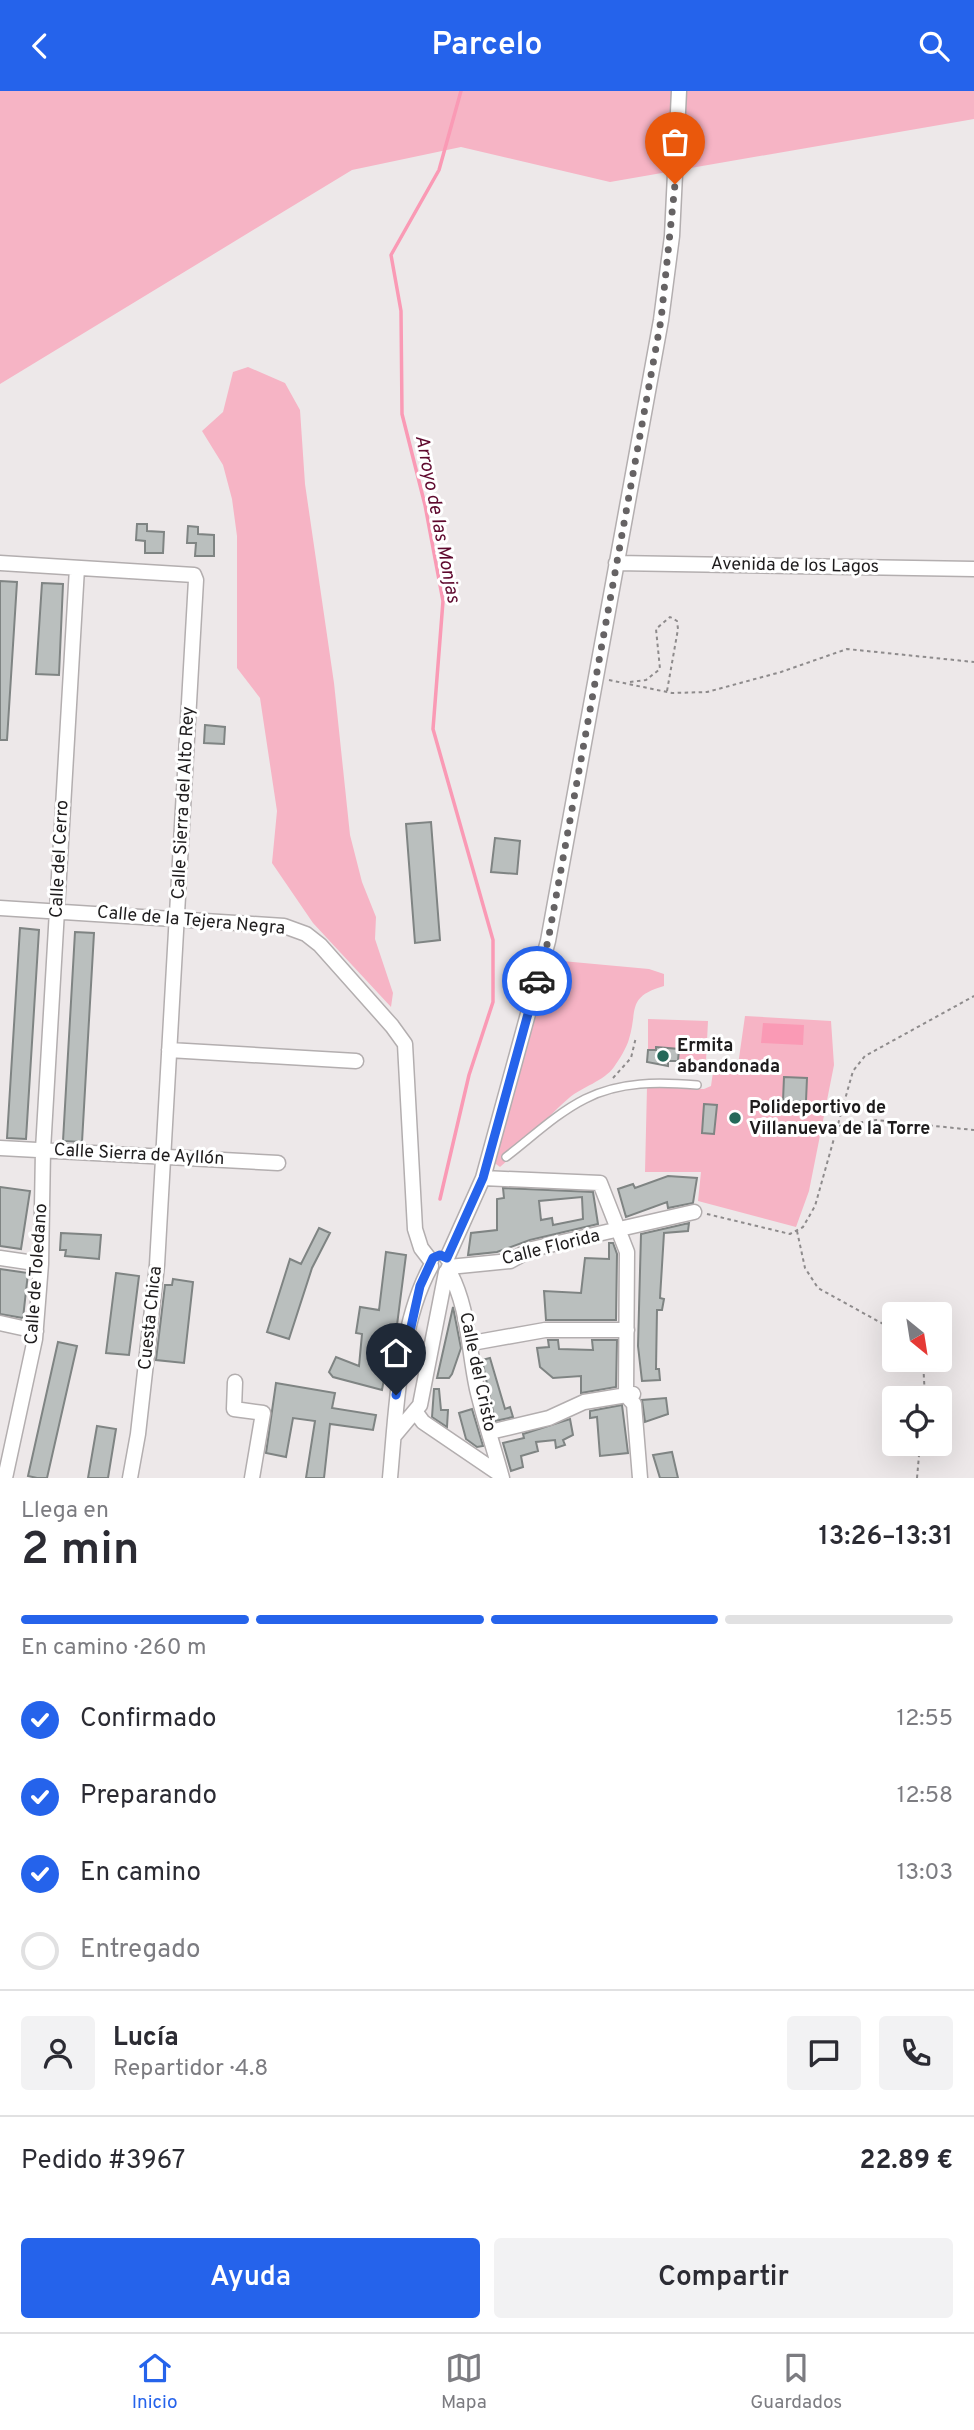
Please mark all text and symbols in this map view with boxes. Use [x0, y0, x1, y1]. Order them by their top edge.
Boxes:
text: Parcelo [431, 26, 543, 66]
icon: back [21, 27, 59, 65]
icon: search [915, 27, 953, 65]
pin [645, 112, 705, 184]
icon: bag [656, 123, 694, 161]
water label: Arroyo de las Monjas [409, 433, 465, 605]
street label: Avenida de los Lagos [711, 553, 879, 579]
street label: Calle Sierra del Alto Rey [167, 706, 201, 900]
street label: Calle del Cerro [45, 799, 75, 919]
street label: Calle de la Tejera Negra [96, 901, 286, 941]
courier [502, 946, 572, 1016]
icon: car [518, 962, 556, 1000]
place label: Ermita abandonada [677, 1035, 780, 1079]
marker: Ermita abandonada [655, 1048, 671, 1064]
place label: Polideportivo de Villanueva de la Torre [749, 1097, 930, 1141]
marker: Polideportivo de Villanueva de la Torre [727, 1110, 743, 1126]
street label: Calle Sierra de Ayllón [53, 1139, 225, 1171]
street label: Calle de Toledano [21, 1203, 53, 1345]
street label: Calle Florida [500, 1225, 602, 1271]
street label: Cuesta Chica [134, 1265, 168, 1371]
north arrow [882, 1302, 952, 1372]
map controls [882, 1302, 952, 1456]
street label: Calle del Cristo [453, 1310, 501, 1434]
pin [366, 1323, 426, 1395]
icon: home [377, 1334, 415, 1372]
button: locate [882, 1386, 952, 1456]
text: Llega en [21, 1497, 109, 1526]
text: 13:26–13:31 [819, 1521, 953, 1554]
text: 2 min [21, 1522, 140, 1581]
text: En camino · 260 m [21, 1634, 206, 1663]
icon: check [21, 1701, 59, 1739]
text: Confirmado [80, 1703, 217, 1736]
text: 12:55 [897, 1705, 953, 1734]
icon: check [21, 1778, 59, 1816]
text: Preparando [80, 1780, 217, 1813]
text: 12:58 [897, 1782, 953, 1811]
icon: check [21, 1855, 59, 1893]
text: En camino [80, 1857, 201, 1890]
text: 13:03 [897, 1859, 953, 1888]
text: Entregado [80, 1934, 200, 1967]
button: person [21, 2016, 95, 2090]
button: chat [787, 2016, 861, 2090]
button: phone [879, 2016, 953, 2090]
text: Lucía [113, 2022, 179, 2055]
text: Repartidor · 4.8 [113, 2055, 268, 2084]
text: Pedido #3967 [21, 2145, 185, 2178]
text: 22.89 € [860, 2145, 953, 2178]
button: Ayuda [21, 2238, 480, 2318]
button: Compartir [494, 2238, 953, 2318]
tab: Inicio [132, 2349, 178, 2415]
tab: Mapa [441, 2349, 487, 2415]
tab: Guardados [750, 2349, 842, 2415]

